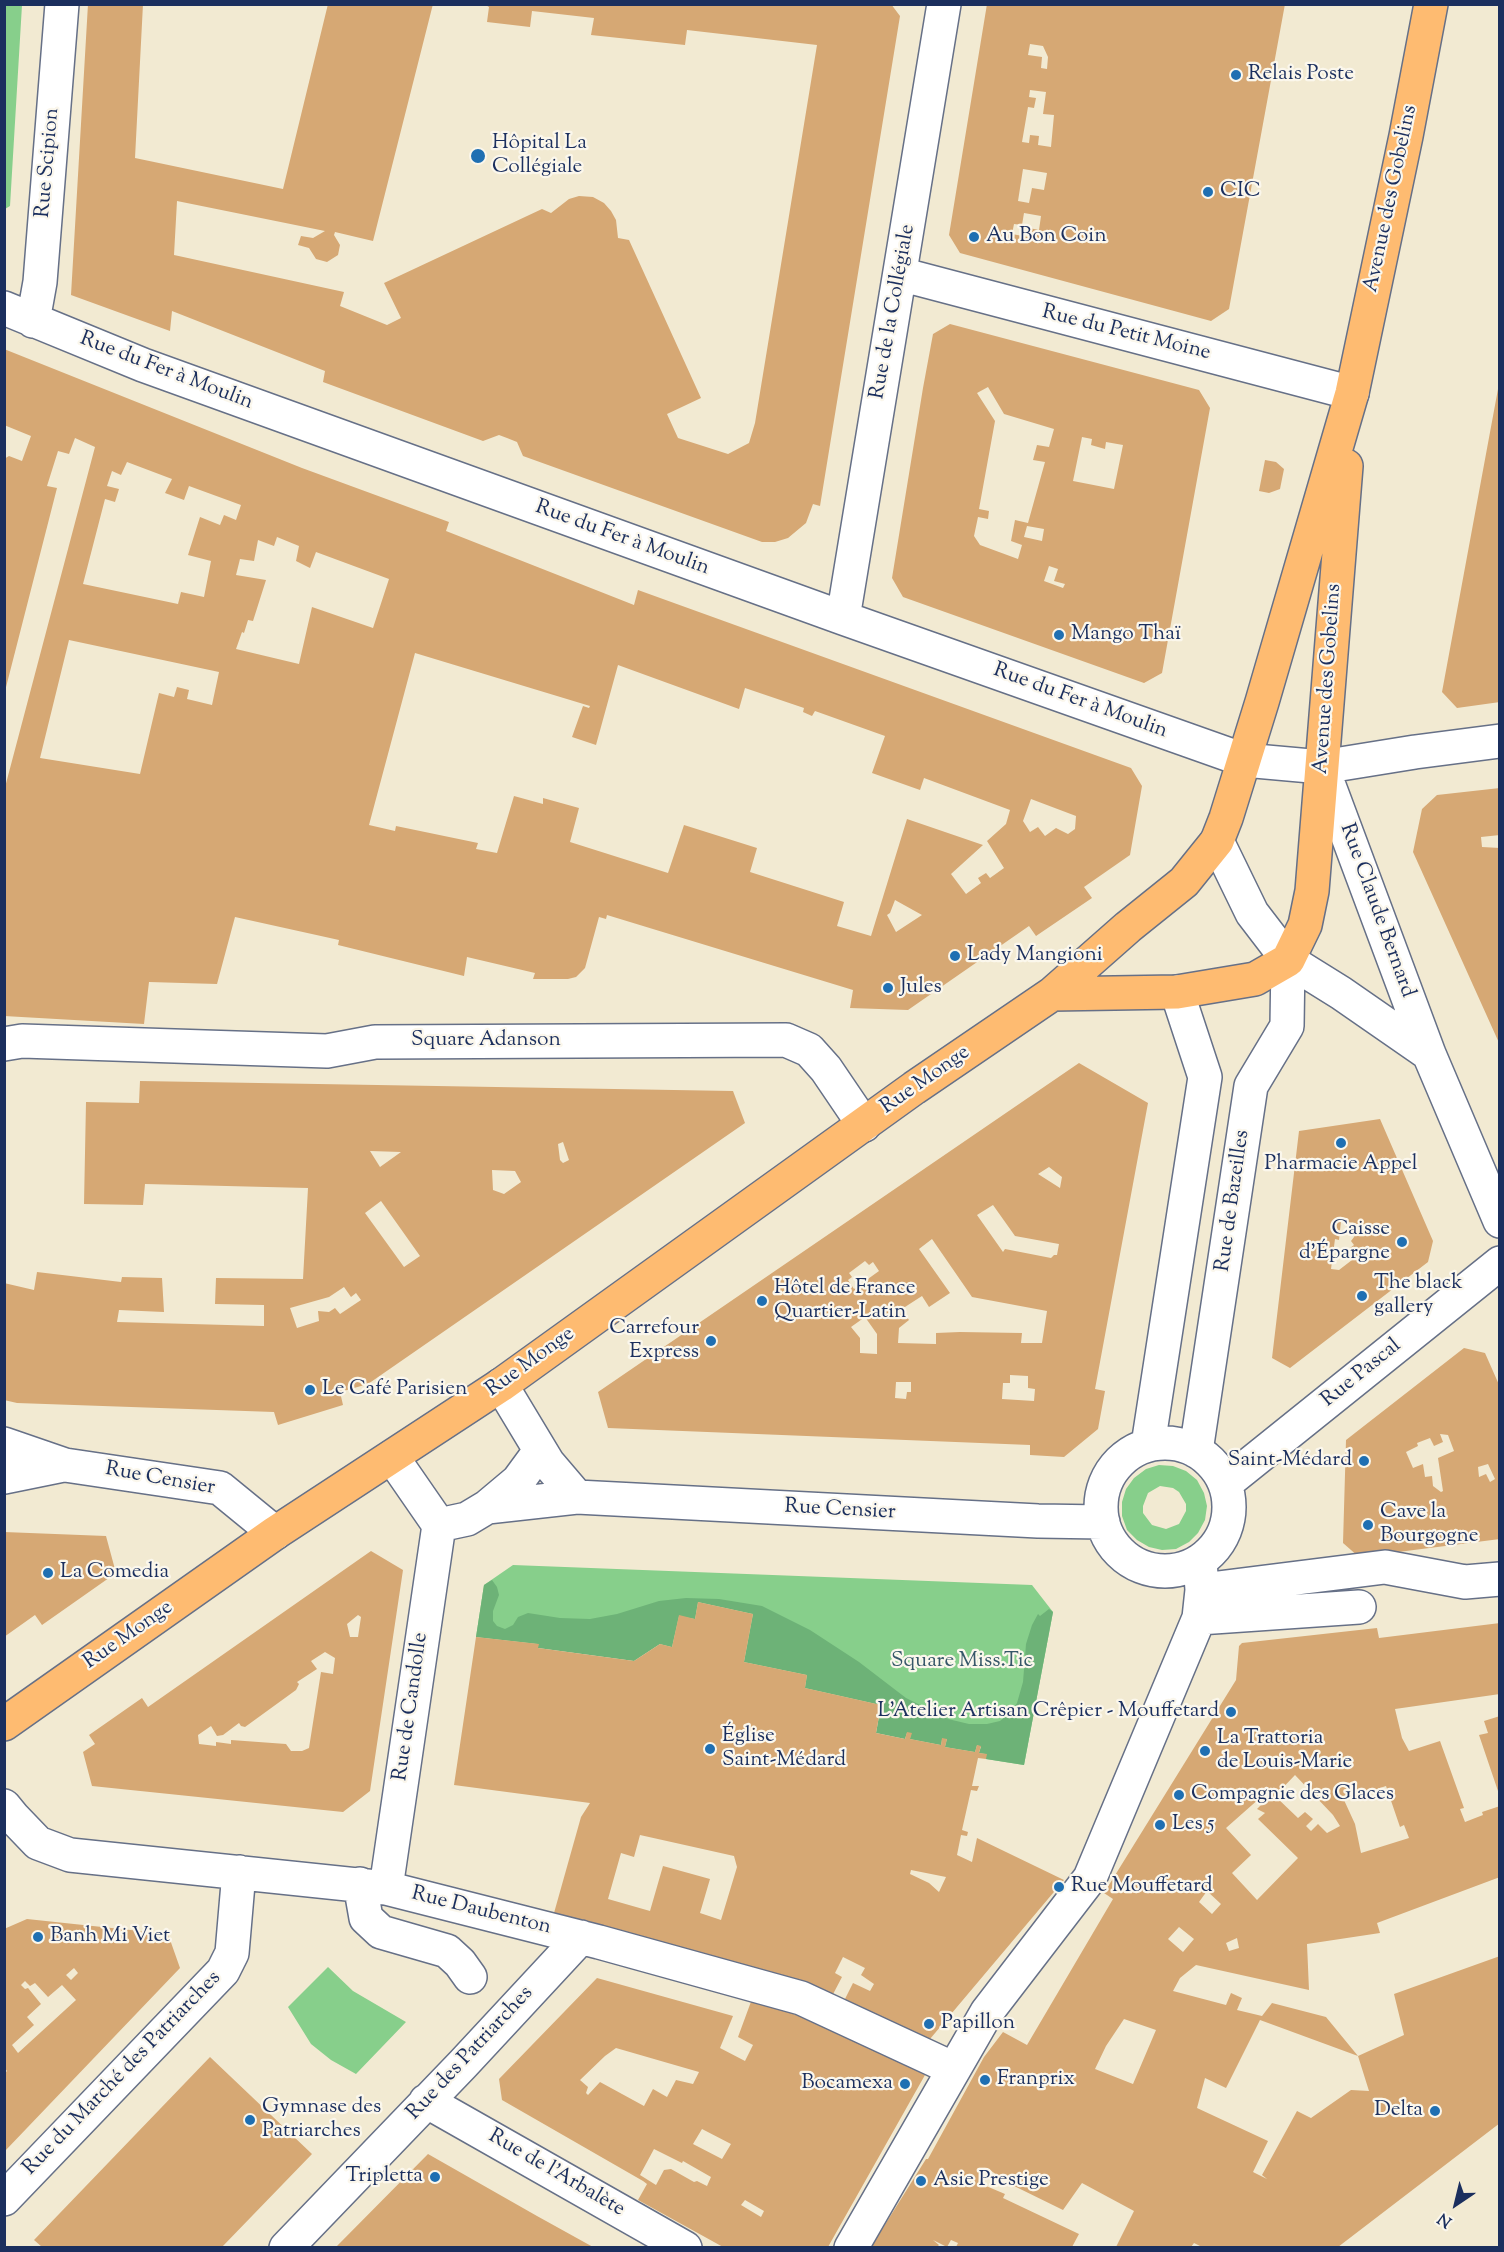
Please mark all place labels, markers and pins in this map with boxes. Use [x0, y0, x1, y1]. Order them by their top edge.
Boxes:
place label: Relais Poste [1248, 62, 1354, 88]
marker: Relais Poste [1229, 68, 1243, 82]
place label: Hôpital La Collégiale [492, 131, 587, 181]
marker: Hôpital La Collégiale [469, 147, 487, 165]
place label: CIC [1220, 179, 1261, 205]
marker: CIC [1201, 185, 1215, 199]
place label: Au Bon Coin [986, 224, 1107, 250]
marker: Au Bon Coin [967, 230, 981, 244]
place label: Mango Thaï [1071, 622, 1181, 648]
marker: Mango Thaï [1052, 628, 1066, 642]
place label: Lady Mangioni [967, 943, 1103, 969]
marker: Lady Mangioni [948, 949, 962, 963]
place label: Jules [900, 975, 942, 1001]
marker: Jules [881, 981, 895, 995]
marker: Pharmacie Appel [1334, 1136, 1348, 1150]
place label: Pharmacie Appel [1264, 1152, 1418, 1178]
place label: Caisse d'Épargne [1299, 1217, 1390, 1267]
marker: Caisse d'Épargne [1395, 1235, 1409, 1249]
place label: The black gallery [1374, 1271, 1463, 1321]
place label: Hôtel de France Quartier-Latin [774, 1276, 915, 1326]
marker: The black gallery [1355, 1289, 1369, 1303]
marker: Hôtel de France Quartier-Latin [755, 1294, 769, 1308]
place label: Carrefour Express [609, 1316, 699, 1366]
marker: Carrefour Express [704, 1334, 718, 1348]
place label: Le Café Parisien [322, 1377, 467, 1403]
marker: Le Café Parisien [303, 1383, 317, 1397]
place label: Saint-Médard [1228, 1448, 1352, 1474]
marker: Saint-Médard [1357, 1454, 1371, 1468]
place label: Cave la Bourgogne [1380, 1500, 1479, 1550]
marker: Cave la Bourgogne [1361, 1518, 1375, 1532]
place label: La Comedia [60, 1560, 169, 1586]
marker: La Comedia [41, 1566, 55, 1580]
place label: L'Atelier Artisan Crêpier - Mouffetard [878, 1699, 1219, 1725]
marker: L'Atelier Artisan Crêpier - Mouffetard [1224, 1705, 1238, 1719]
place label: Église Saint-Médard [722, 1724, 846, 1774]
place label: La Trattoria de Louis-Marie [1217, 1726, 1352, 1776]
marker: Église Saint-Médard [703, 1742, 717, 1756]
marker: La Trattoria de Louis-Marie [1198, 1744, 1212, 1758]
place label: Compagnie des Glaces [1191, 1782, 1394, 1808]
marker: Compagnie des Glaces [1172, 1788, 1186, 1802]
place label: Les 5 [1172, 1812, 1214, 1838]
marker: Les 5 [1153, 1818, 1167, 1832]
place label: Rue Mouffetard [1071, 1874, 1213, 1900]
marker: Rue Mouffetard [1052, 1880, 1066, 1894]
place label: Banh Mi Viet [50, 1924, 170, 1950]
marker: Banh Mi Viet [31, 1930, 45, 1944]
place label: Papillon [941, 2011, 1015, 2037]
marker: Papillon [922, 2017, 936, 2031]
place label: Franprix [997, 2067, 1075, 2093]
place label: Bocamexa [801, 2071, 893, 2097]
marker: Franprix [978, 2073, 992, 2087]
marker: Bocamexa [898, 2077, 912, 2091]
place label: Gymnase des Patriarches [262, 2095, 381, 2145]
place label: Delta [1374, 2098, 1423, 2124]
marker: Delta [1428, 2104, 1442, 2118]
marker: Gymnase des Patriarches [243, 2113, 257, 2127]
place label: Tripletta [345, 2164, 423, 2190]
place label: Asie Prestige [933, 2168, 1049, 2194]
marker: Tripletta [428, 2170, 442, 2184]
marker: Asie Prestige [914, 2174, 928, 2188]

